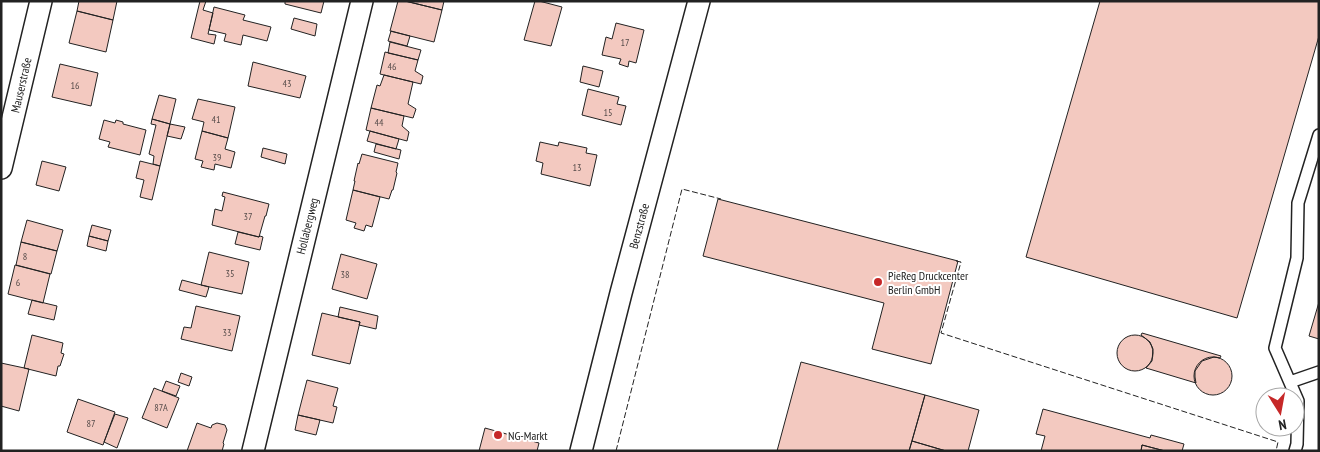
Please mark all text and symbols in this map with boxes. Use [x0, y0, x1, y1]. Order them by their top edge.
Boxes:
house number: 17 [621, 36, 630, 49]
street label: Mauserstraße [7, 56, 35, 114]
house number: 46 [388, 60, 397, 73]
house number: 43 [283, 77, 292, 90]
house number: 16 [71, 79, 80, 92]
house number: 15 [604, 106, 613, 119]
house number: 41 [212, 113, 221, 126]
house number: 44 [375, 116, 384, 129]
house number: 39 [213, 151, 222, 164]
house number: 13 [573, 161, 582, 174]
street label: Hollabergweg [293, 196, 321, 256]
street label: Benzstraße [626, 202, 652, 250]
house number: 37 [244, 210, 253, 223]
house number: 8 [23, 250, 27, 263]
house number: 35 [226, 267, 235, 280]
house number: 38 [341, 268, 350, 281]
place label: PieReg Druckcenter Berlin GmbH [888, 268, 969, 297]
house number: 6 [16, 276, 21, 289]
marker: PieReg Druckcenter Berlin GmbH [872, 276, 884, 288]
house number: 33 [223, 326, 232, 339]
north arrow [1255, 387, 1305, 437]
house number: 87A [154, 401, 168, 414]
text: N [1277, 415, 1288, 434]
house number: 87 [87, 417, 96, 430]
place label: NG-Markt [508, 428, 548, 443]
marker: NG-Markt [492, 429, 504, 441]

